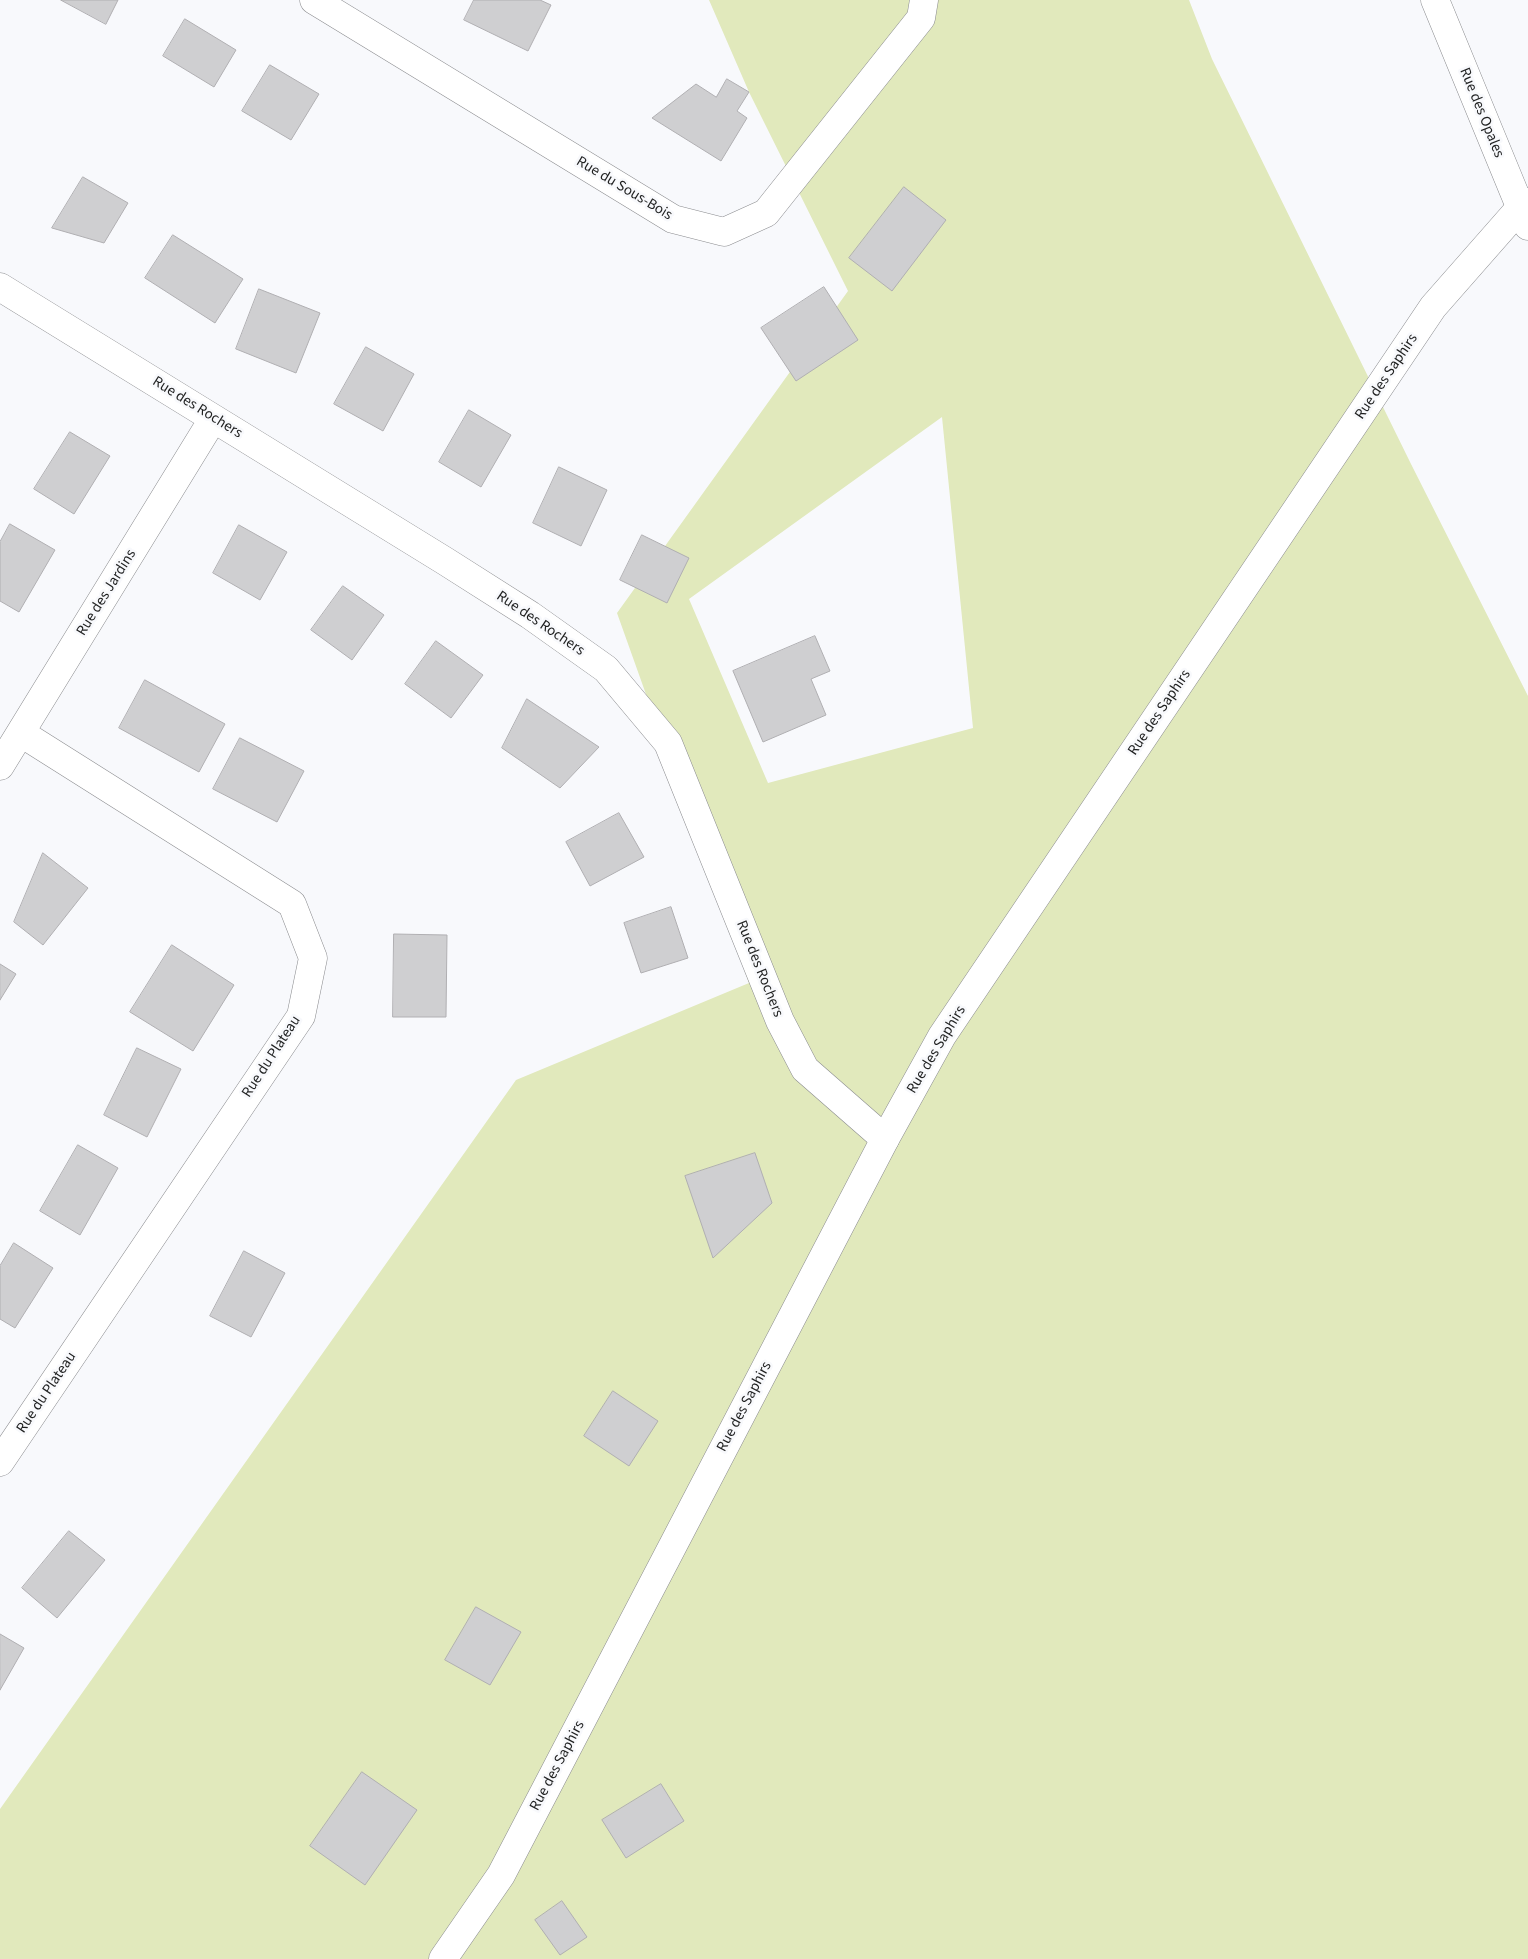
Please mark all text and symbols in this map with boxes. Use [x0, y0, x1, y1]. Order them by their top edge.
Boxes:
street label: Rue des Opales [1455, 65, 1507, 161]
street label: Rue du Sous-Bois [573, 153, 675, 225]
street label: Rue des Saphirs [1352, 331, 1422, 423]
street label: Rue des Rochers [149, 373, 245, 443]
street label: Rue des Jardins [73, 546, 141, 640]
street label: Rue des Rochers [492, 588, 588, 660]
street label: Rue des Saphirs [1125, 667, 1195, 759]
street label: Rue des Rochers [731, 918, 787, 1020]
street label: Rue des Saphirs [904, 1003, 970, 1097]
street label: Rue du Plateau [239, 1013, 305, 1101]
street label: Rue du Plateau [13, 1349, 81, 1437]
street label: Rue des Saphirs [714, 1359, 776, 1455]
street label: Rue des Saphirs [527, 1718, 589, 1814]

